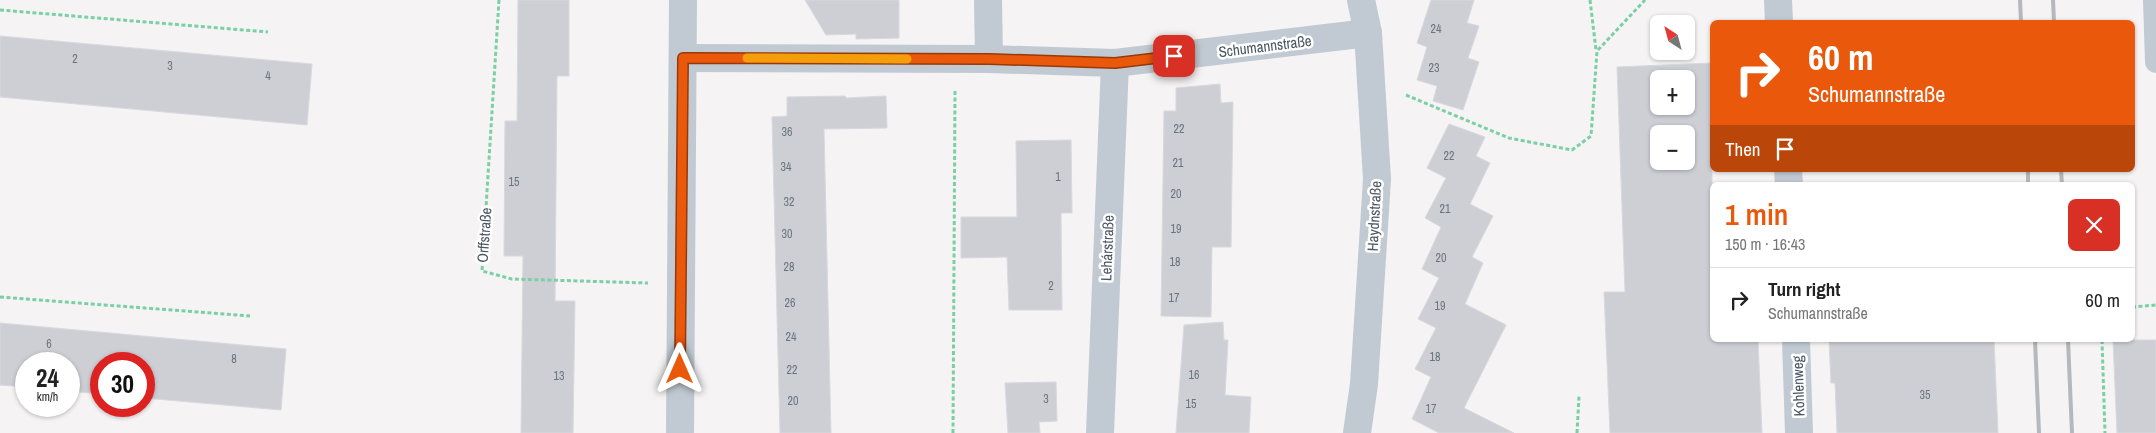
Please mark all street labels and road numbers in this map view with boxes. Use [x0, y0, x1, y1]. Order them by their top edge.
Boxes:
street label: Schumannstraße [1217, 30, 1313, 62]
street label: Haydnstraße [1362, 180, 1386, 252]
street label: Orffstraße [472, 207, 496, 263]
street label: Lehárstraße [1095, 214, 1119, 282]
street label: Kohlenweg [1786, 355, 1810, 417]

